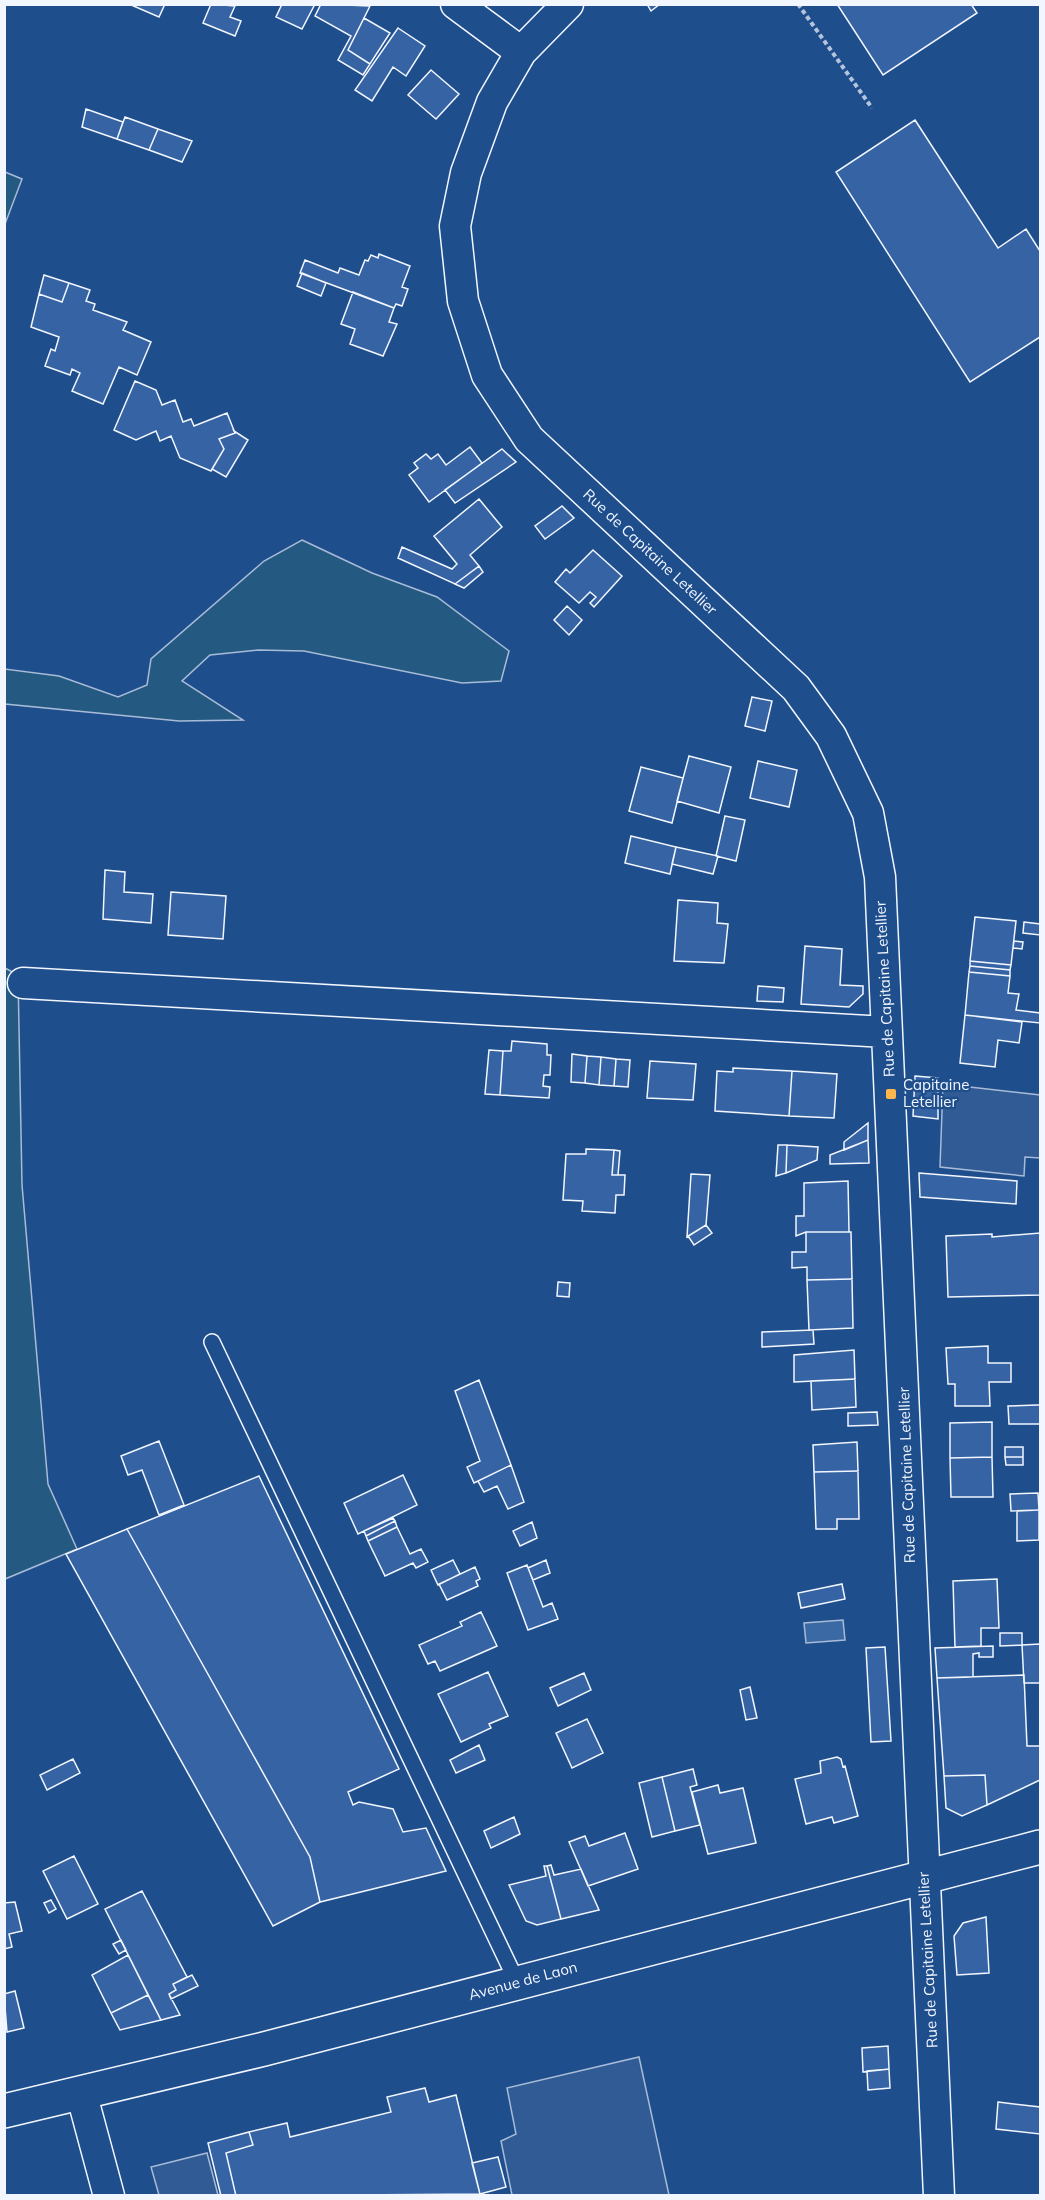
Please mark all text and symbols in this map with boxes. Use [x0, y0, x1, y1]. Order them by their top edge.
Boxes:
street label: Rue de Capitaine Letellier [579, 485, 722, 619]
street label: Rue de Capitaine Letellier [870, 900, 899, 1078]
place label: Capitaine Letellier [903, 1075, 969, 1111]
marker: Capitaine Letellier [884, 1087, 898, 1101]
street label: Rue de Capitaine Letellier [894, 1386, 919, 1563]
street label: Rue de Capitaine Letellier [913, 1871, 942, 2049]
street label: Avenue de Laon [466, 1957, 579, 2004]

